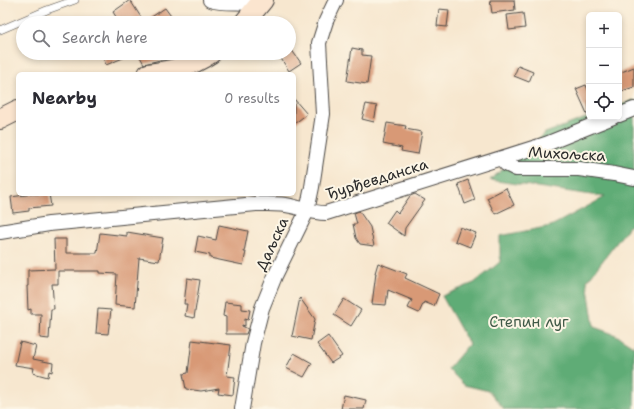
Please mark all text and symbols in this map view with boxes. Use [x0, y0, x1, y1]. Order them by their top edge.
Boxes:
map controls [586, 12, 622, 120]
button: + [586, 12, 622, 48]
search box [16, 16, 296, 60]
icon: search [30, 27, 52, 49]
text: Search here [62, 28, 148, 48]
button: − [586, 48, 622, 84]
button: locate [586, 84, 622, 120]
text: Nearby [32, 87, 97, 109]
text: 0 results [224, 90, 280, 107]
street label: Михољска [528, 142, 607, 166]
street label: Ђурђевданска [324, 154, 431, 204]
street label: Даљска [251, 213, 293, 274]
park label: Степин луг [489, 312, 569, 332]

